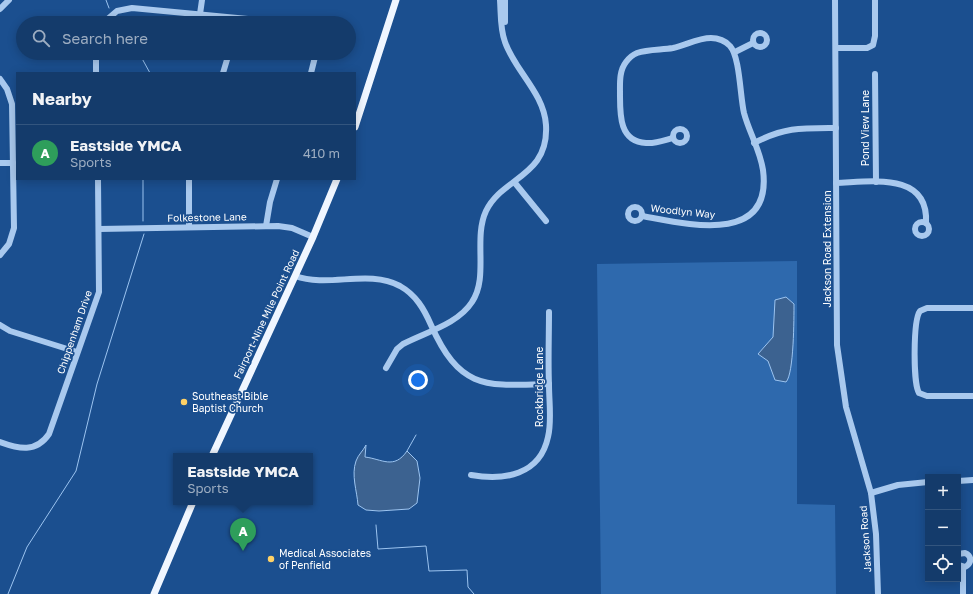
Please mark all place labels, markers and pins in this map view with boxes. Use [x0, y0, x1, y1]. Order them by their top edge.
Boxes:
place label: Southeast Bible Baptist Church [192, 390, 268, 414]
marker: Southeast Bible Baptist Church [179, 397, 189, 407]
pin: A [230, 518, 256, 551]
place label: Medical Associates of Penfield [279, 547, 371, 571]
marker: Medical Associates of Penfield [266, 554, 276, 564]

